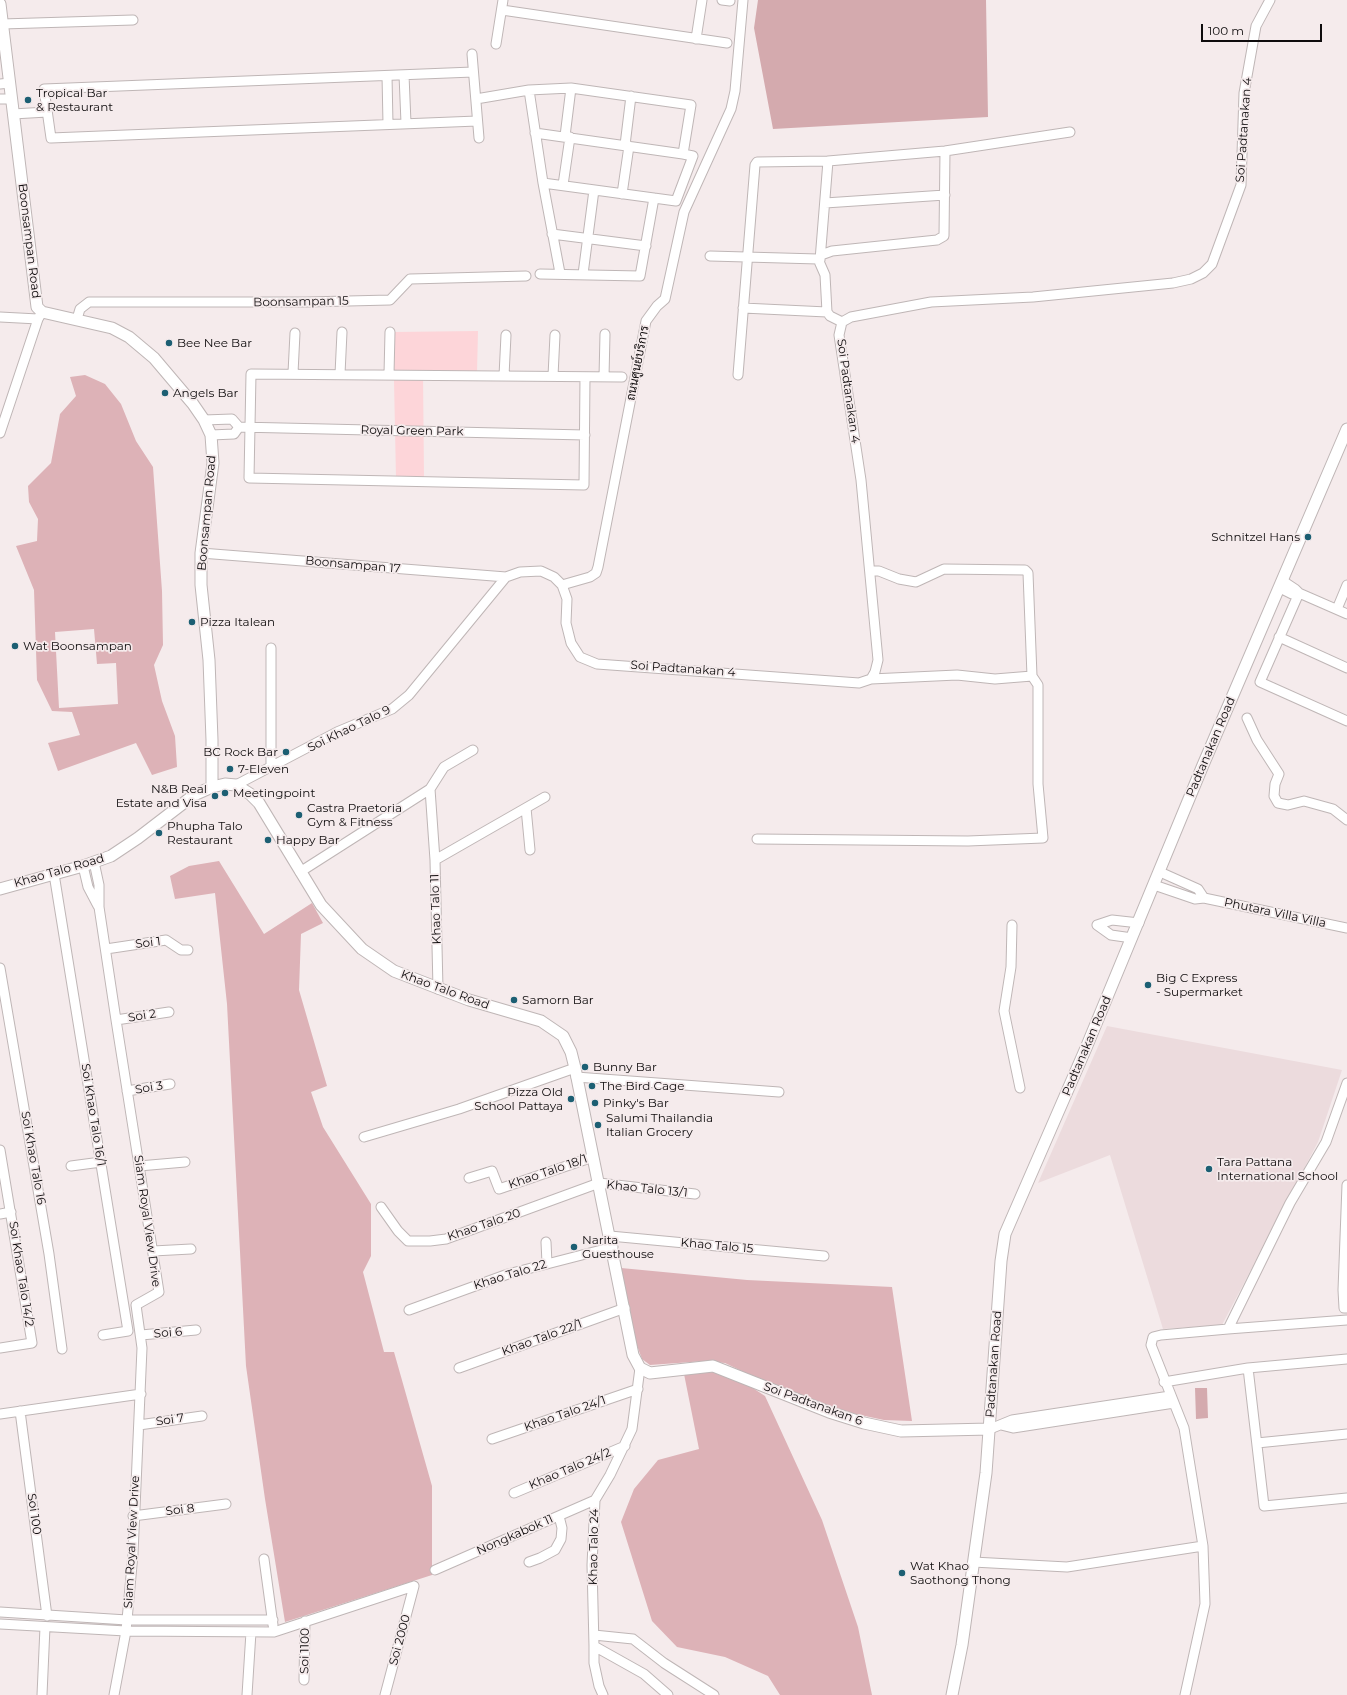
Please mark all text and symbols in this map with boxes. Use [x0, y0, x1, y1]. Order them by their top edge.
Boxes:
scale bar [1203, 16, 1324, 42]
text: 100 m [1208, 23, 1244, 38]
street label: Soi Padtanakan 4 [1233, 77, 1255, 183]
place label: Tropical Bar & Restaurant [36, 86, 113, 114]
marker: Tropical Bar & Restaurant [23, 95, 33, 105]
street label: Boonsampan Road [15, 183, 43, 299]
street label: Boonsampan 15 [253, 294, 349, 310]
street label: ถนนศูนย์บริการ [624, 324, 652, 402]
place label: Bee Nee Bar [177, 336, 252, 350]
marker: Bee Nee Bar [164, 338, 174, 348]
street label: Soi Padtanakan 4 [834, 338, 862, 444]
place label: Angels Bar [173, 386, 238, 400]
marker: Angels Bar [160, 388, 170, 398]
street label: Royal Green Park [360, 423, 464, 439]
street label: Boonsampan Road [195, 455, 219, 571]
place label: Schnitzel Hans [1211, 530, 1300, 544]
marker: Schnitzel Hans [1303, 532, 1313, 542]
street label: Boonsampan 17 [305, 554, 401, 576]
place label: Pizza Italean [200, 615, 275, 629]
marker: Pizza Italean [187, 617, 197, 627]
place label: Wat Boonsampan [23, 639, 132, 653]
marker: Wat Boonsampan [10, 641, 20, 651]
street label: Soi Padtanakan 4 [630, 658, 736, 680]
street label: Padtanakan Road [1183, 695, 1239, 799]
street label: Soi Khao Talo 9 [305, 703, 393, 755]
place label: BC Rock Bar [203, 745, 278, 759]
marker: BC Rock Bar [281, 747, 291, 757]
place label: 7-Eleven [238, 762, 289, 776]
marker: 7-Eleven [225, 764, 235, 774]
place label: N&B Real Estate and Visa [116, 782, 207, 810]
place label: Meetingpoint [233, 786, 315, 800]
marker: Meetingpoint [220, 788, 230, 798]
marker: N&B Real Estate and Visa [210, 791, 220, 801]
place label: Castra Praetoria Gym & Fitness [307, 801, 402, 829]
marker: Castra Praetoria Gym & Fitness [294, 810, 304, 820]
place label: Phupha Talo Restaurant [167, 819, 243, 847]
marker: Phupha Talo Restaurant [154, 828, 164, 838]
place label: Happy Bar [276, 833, 340, 847]
marker: Happy Bar [263, 835, 273, 845]
street label: Khao Talo Road [12, 851, 106, 891]
street label: Khao Talo 11 [428, 873, 444, 945]
street label: Phutara Villa Villa [1223, 895, 1327, 931]
street label: Soi 1 [134, 934, 162, 952]
street label: Khao Talo Road [399, 967, 491, 1013]
place label: Big C Express - Supermarket [1156, 971, 1243, 999]
marker: Big C Express - Supermarket [1143, 980, 1153, 990]
place label: Samorn Bar [522, 993, 594, 1007]
street label: Padtanakan Road [1059, 994, 1115, 1098]
marker: Samorn Bar [509, 995, 519, 1005]
street label: Soi 2 [127, 1007, 157, 1025]
place label: Bunny Bar [593, 1060, 657, 1074]
marker: Bunny Bar [580, 1062, 590, 1072]
street label: Soi Khao Talo 16/1 [78, 1063, 108, 1167]
street label: Soi 3 [134, 1079, 164, 1097]
place label: The Bird Cage [600, 1079, 685, 1093]
marker: The Bird Cage [587, 1081, 597, 1091]
place label: Pizza Old School Pattaya [474, 1085, 563, 1113]
marker: Pizza Old School Pattaya [566, 1094, 576, 1104]
place label: Pinky's Bar [603, 1096, 669, 1110]
marker: Pinky's Bar [590, 1098, 600, 1108]
street label: Soi Khao Talo 16 [18, 1110, 48, 1206]
place label: Salumi Thailandia Italian Grocery [606, 1111, 713, 1139]
marker: Salumi Thailandia Italian Grocery [593, 1120, 603, 1130]
street label: Khao Talo 18/1 [507, 1152, 589, 1192]
street label: Siam Royal View Drive [131, 1154, 163, 1288]
place label: Tara Pattana International School [1217, 1155, 1338, 1183]
marker: Tara Pattana International School [1204, 1164, 1214, 1174]
street label: Khao Talo 13/1 [606, 1178, 688, 1200]
street label: Khao Talo 20 [445, 1206, 523, 1244]
street label: Soi Khao Talo 14/2 [6, 1220, 36, 1328]
place label: Narita Guesthouse [582, 1233, 654, 1261]
street label: Khao Talo 15 [680, 1236, 754, 1256]
marker: Narita Guesthouse [569, 1242, 579, 1252]
street label: Khao Talo 22 [472, 1257, 548, 1293]
street label: Padtanakan Road [983, 1310, 1005, 1418]
street label: Khao Talo 22/1 [500, 1317, 584, 1359]
street label: Soi 6 [153, 1325, 183, 1341]
street label: Soi Padtanakan 6 [761, 1379, 865, 1429]
street label: Khao Talo 24/1 [522, 1393, 608, 1435]
street label: Soi 7 [155, 1411, 185, 1429]
street label: Khao Talo 24/2 [527, 1445, 613, 1493]
street label: Siam Royal View Drive [121, 1475, 143, 1609]
street label: Soi 100 [24, 1492, 44, 1536]
street label: Soi 8 [165, 1501, 195, 1519]
street label: Khao Talo 24 [586, 1509, 602, 1585]
street label: Nongkabok 11 [474, 1512, 556, 1558]
place label: Wat Khao Saothong Thong [910, 1559, 1011, 1587]
marker: Wat Khao Saothong Thong [897, 1568, 907, 1578]
street label: Soi 2000 [386, 1613, 414, 1667]
street label: Soi 1100 [297, 1628, 313, 1674]

